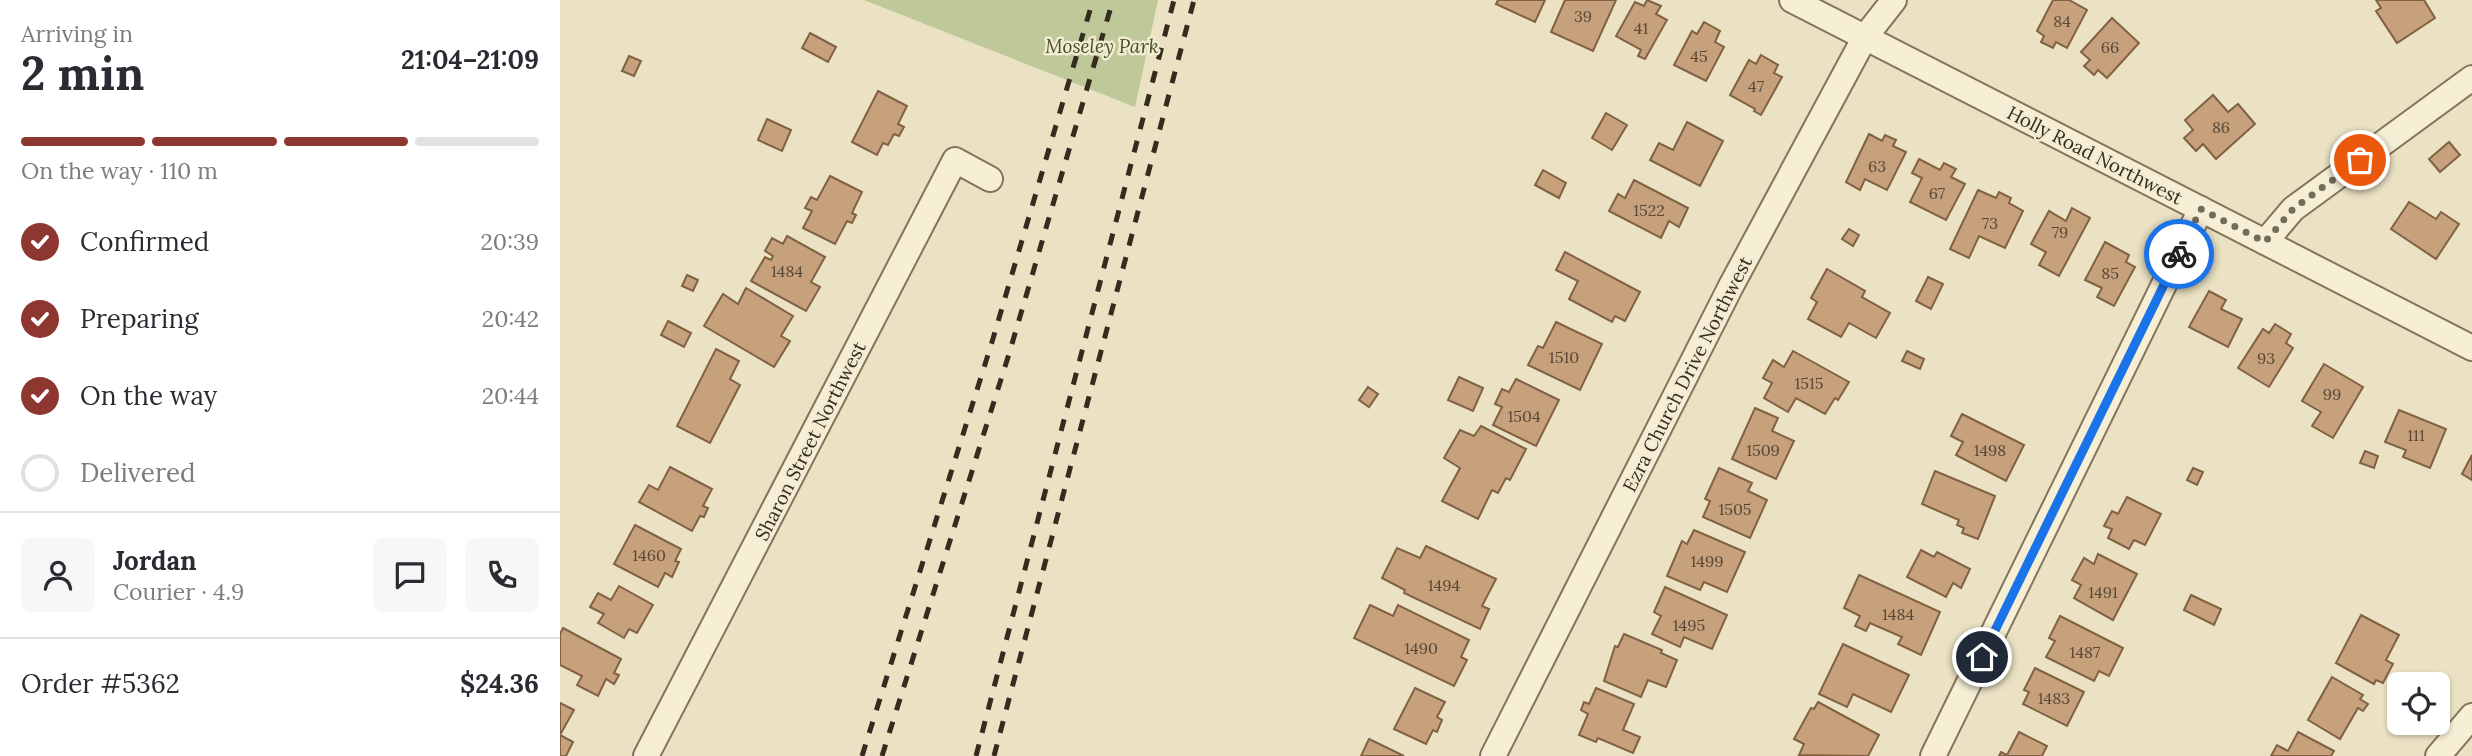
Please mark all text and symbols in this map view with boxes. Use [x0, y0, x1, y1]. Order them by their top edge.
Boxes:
house number: 39 [1574, 6, 1592, 26]
house number: 84 [2053, 11, 2071, 31]
house number: 41 [1634, 18, 1648, 38]
text: Arriving in [21, 19, 133, 48]
park label: Moseley Park [1045, 34, 1159, 58]
house number: 66 [2101, 37, 2119, 57]
text: 21:04–21:09 [401, 43, 539, 76]
text: 2 min [21, 44, 144, 103]
house number: 45 [1690, 46, 1708, 66]
house number: 47 [1748, 76, 1765, 96]
street label: Holly Road Northwest [2003, 100, 2187, 210]
house number: 86 [2212, 117, 2230, 137]
pin [2330, 130, 2390, 190]
icon: bag [2341, 141, 2379, 179]
text: On the way · 110 m [21, 156, 218, 185]
house number: 63 [1868, 156, 1886, 176]
house number: 67 [1929, 183, 1946, 203]
house number: 1522 [1633, 200, 1665, 220]
house number: 73 [1982, 213, 1998, 233]
courier [2144, 219, 2214, 289]
house number: 79 [2052, 222, 2068, 242]
icon: check [21, 223, 59, 261]
text: Confirmed [80, 225, 209, 258]
text: 20:39 [481, 227, 539, 256]
icon: bike [2160, 235, 2198, 273]
street label: Ezra Church Drive Northwest [1617, 252, 1757, 496]
house number: 1484 [771, 261, 803, 281]
house number: 85 [2101, 263, 2119, 283]
icon: check [21, 300, 59, 338]
text: Preparing [80, 302, 199, 335]
text: 20:42 [482, 304, 539, 333]
street label: Sharon Street Northwest [749, 337, 871, 545]
house number: 1510 [1549, 347, 1579, 367]
house number: 93 [2257, 348, 2275, 368]
house number: 1515 [1794, 373, 1824, 393]
icon: check [21, 377, 59, 415]
text: On the way [80, 379, 217, 412]
text: 20:44 [482, 381, 539, 410]
house number: 99 [2323, 384, 2341, 404]
house number: 1504 [1507, 406, 1541, 426]
house number: 111 [2407, 425, 2425, 445]
house number: 1509 [1746, 440, 1780, 460]
house number: 1498 [1974, 440, 2006, 460]
text: Delivered [80, 456, 196, 489]
house number: 1505 [1718, 499, 1752, 519]
button: person [21, 538, 95, 612]
button: chat [373, 538, 447, 612]
button: phone [465, 538, 539, 612]
text: Jordan [113, 544, 197, 577]
house number: 1460 [632, 545, 666, 565]
house number: 1499 [1691, 551, 1724, 571]
house number: 1494 [1428, 575, 1461, 595]
text: Courier · 4.9 [113, 577, 244, 606]
house number: 1491 [2088, 582, 2118, 602]
house number: 1484 [1882, 604, 1914, 624]
house number: 1495 [1673, 615, 1705, 635]
pin [1952, 627, 2012, 687]
house number: 1490 [1404, 638, 1438, 658]
icon: home [1963, 638, 2001, 676]
house number: 1487 [2070, 642, 2101, 662]
text: Order #5362 [21, 667, 180, 700]
text: $24.36 [460, 667, 539, 700]
map controls [2387, 672, 2450, 735]
button: locate [2387, 672, 2450, 735]
house number: 1483 [2038, 688, 2070, 708]

